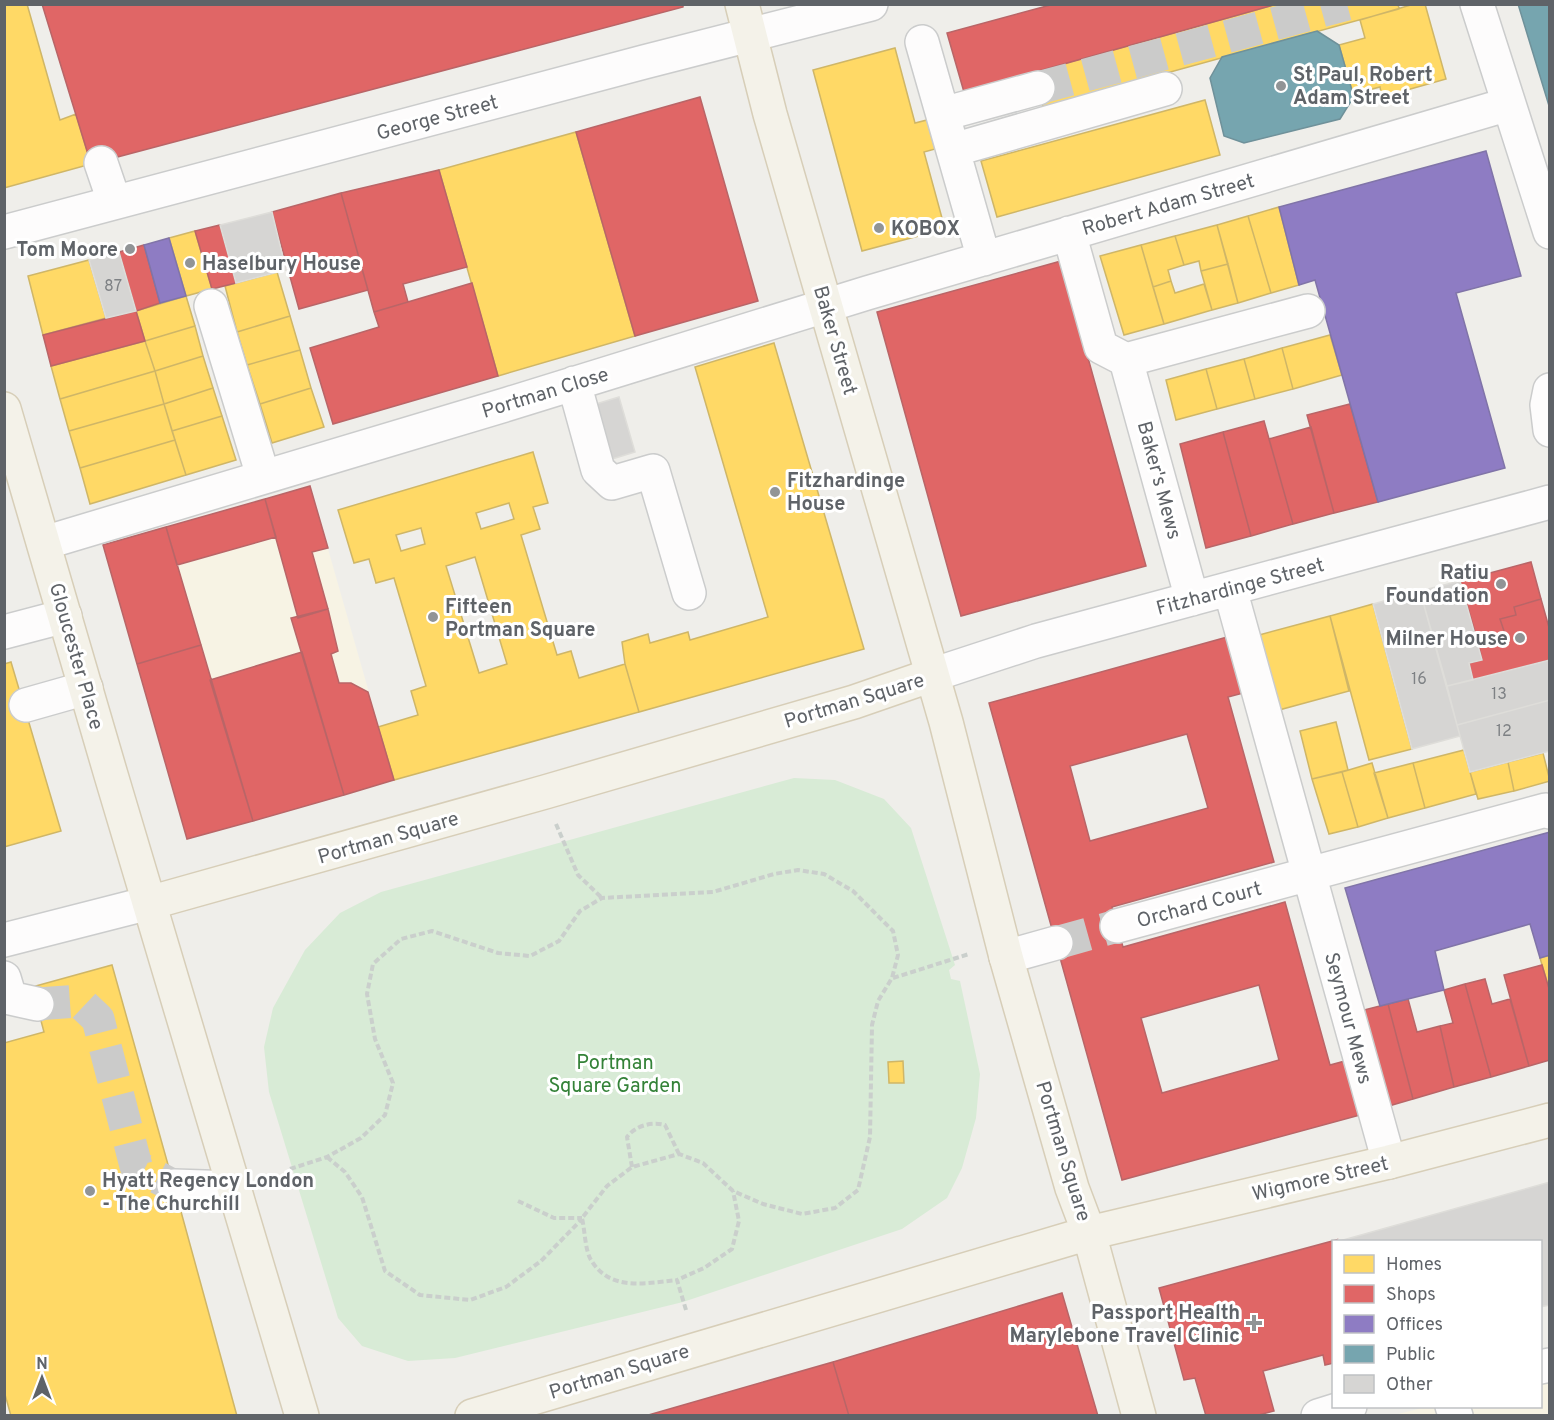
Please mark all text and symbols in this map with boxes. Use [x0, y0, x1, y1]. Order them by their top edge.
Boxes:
place label: St Paul, Robert Adam Street [1293, 63, 1433, 112]
marker: St Paul, Robert Adam Street [1274, 79, 1288, 93]
street label: George Street [374, 90, 501, 148]
street label: Robert Adam Street [1079, 169, 1258, 243]
place label: KOBOX [891, 217, 960, 243]
marker: KOBOX [872, 221, 886, 235]
place label: Tom Moore [16, 238, 118, 264]
marker: Tom Moore [123, 242, 137, 256]
place label: Haselbury House [202, 252, 361, 278]
marker: Haselbury House [183, 256, 197, 270]
house number: 87 [104, 277, 122, 297]
street label: Baker Street [806, 283, 862, 398]
street label: Portman Close [479, 362, 612, 426]
street label: Baker's Mews [1130, 419, 1186, 542]
place label: Fitzhardinge House [787, 469, 905, 518]
marker: Fitzhardinge House [768, 485, 782, 499]
street label: Fitzhardinge Street [1154, 553, 1327, 623]
place label: Ratiu Foundation [1385, 561, 1489, 610]
marker: Ratiu Foundation [1494, 577, 1508, 591]
street label: Gloucester Place [42, 580, 108, 733]
place label: Fifteen Portman Square [445, 595, 595, 644]
marker: Fifteen Portman Square [426, 610, 440, 624]
place label: Milner House [1385, 627, 1508, 653]
marker: Milner House [1513, 631, 1527, 645]
street label: Portman Square [781, 668, 928, 736]
house number: 16 [1411, 670, 1427, 690]
house number: 13 [1491, 685, 1507, 705]
house number: 12 [1496, 722, 1512, 742]
street label: Portman Square [315, 806, 462, 871]
street label: Orchard Court [1134, 877, 1265, 935]
street label: Seymour Mews [1317, 950, 1377, 1087]
park label: Portman Square Garden [548, 1051, 682, 1100]
street label: Portman Square [1028, 1078, 1096, 1225]
street label: Wigmore Street [1250, 1152, 1391, 1208]
place label: Hyatt Regency London - The Churchill [102, 1169, 314, 1218]
marker: Hyatt Regency London - The Churchill [83, 1184, 97, 1198]
legend [1332, 1240, 1542, 1408]
text: Homes [1386, 1254, 1442, 1277]
text: Shops [1386, 1284, 1436, 1307]
place label: Passport Health Marylebone Travel Clinic [1010, 1301, 1240, 1350]
marker: Passport Health Marylebone Travel Clinic [1245, 1314, 1263, 1332]
text: Offices [1386, 1314, 1443, 1337]
street label: Portman Square [546, 1339, 693, 1407]
text: Public [1386, 1344, 1436, 1367]
north arrow [12, 1348, 72, 1408]
text: N [36, 1355, 48, 1375]
text: Other [1386, 1374, 1433, 1397]

